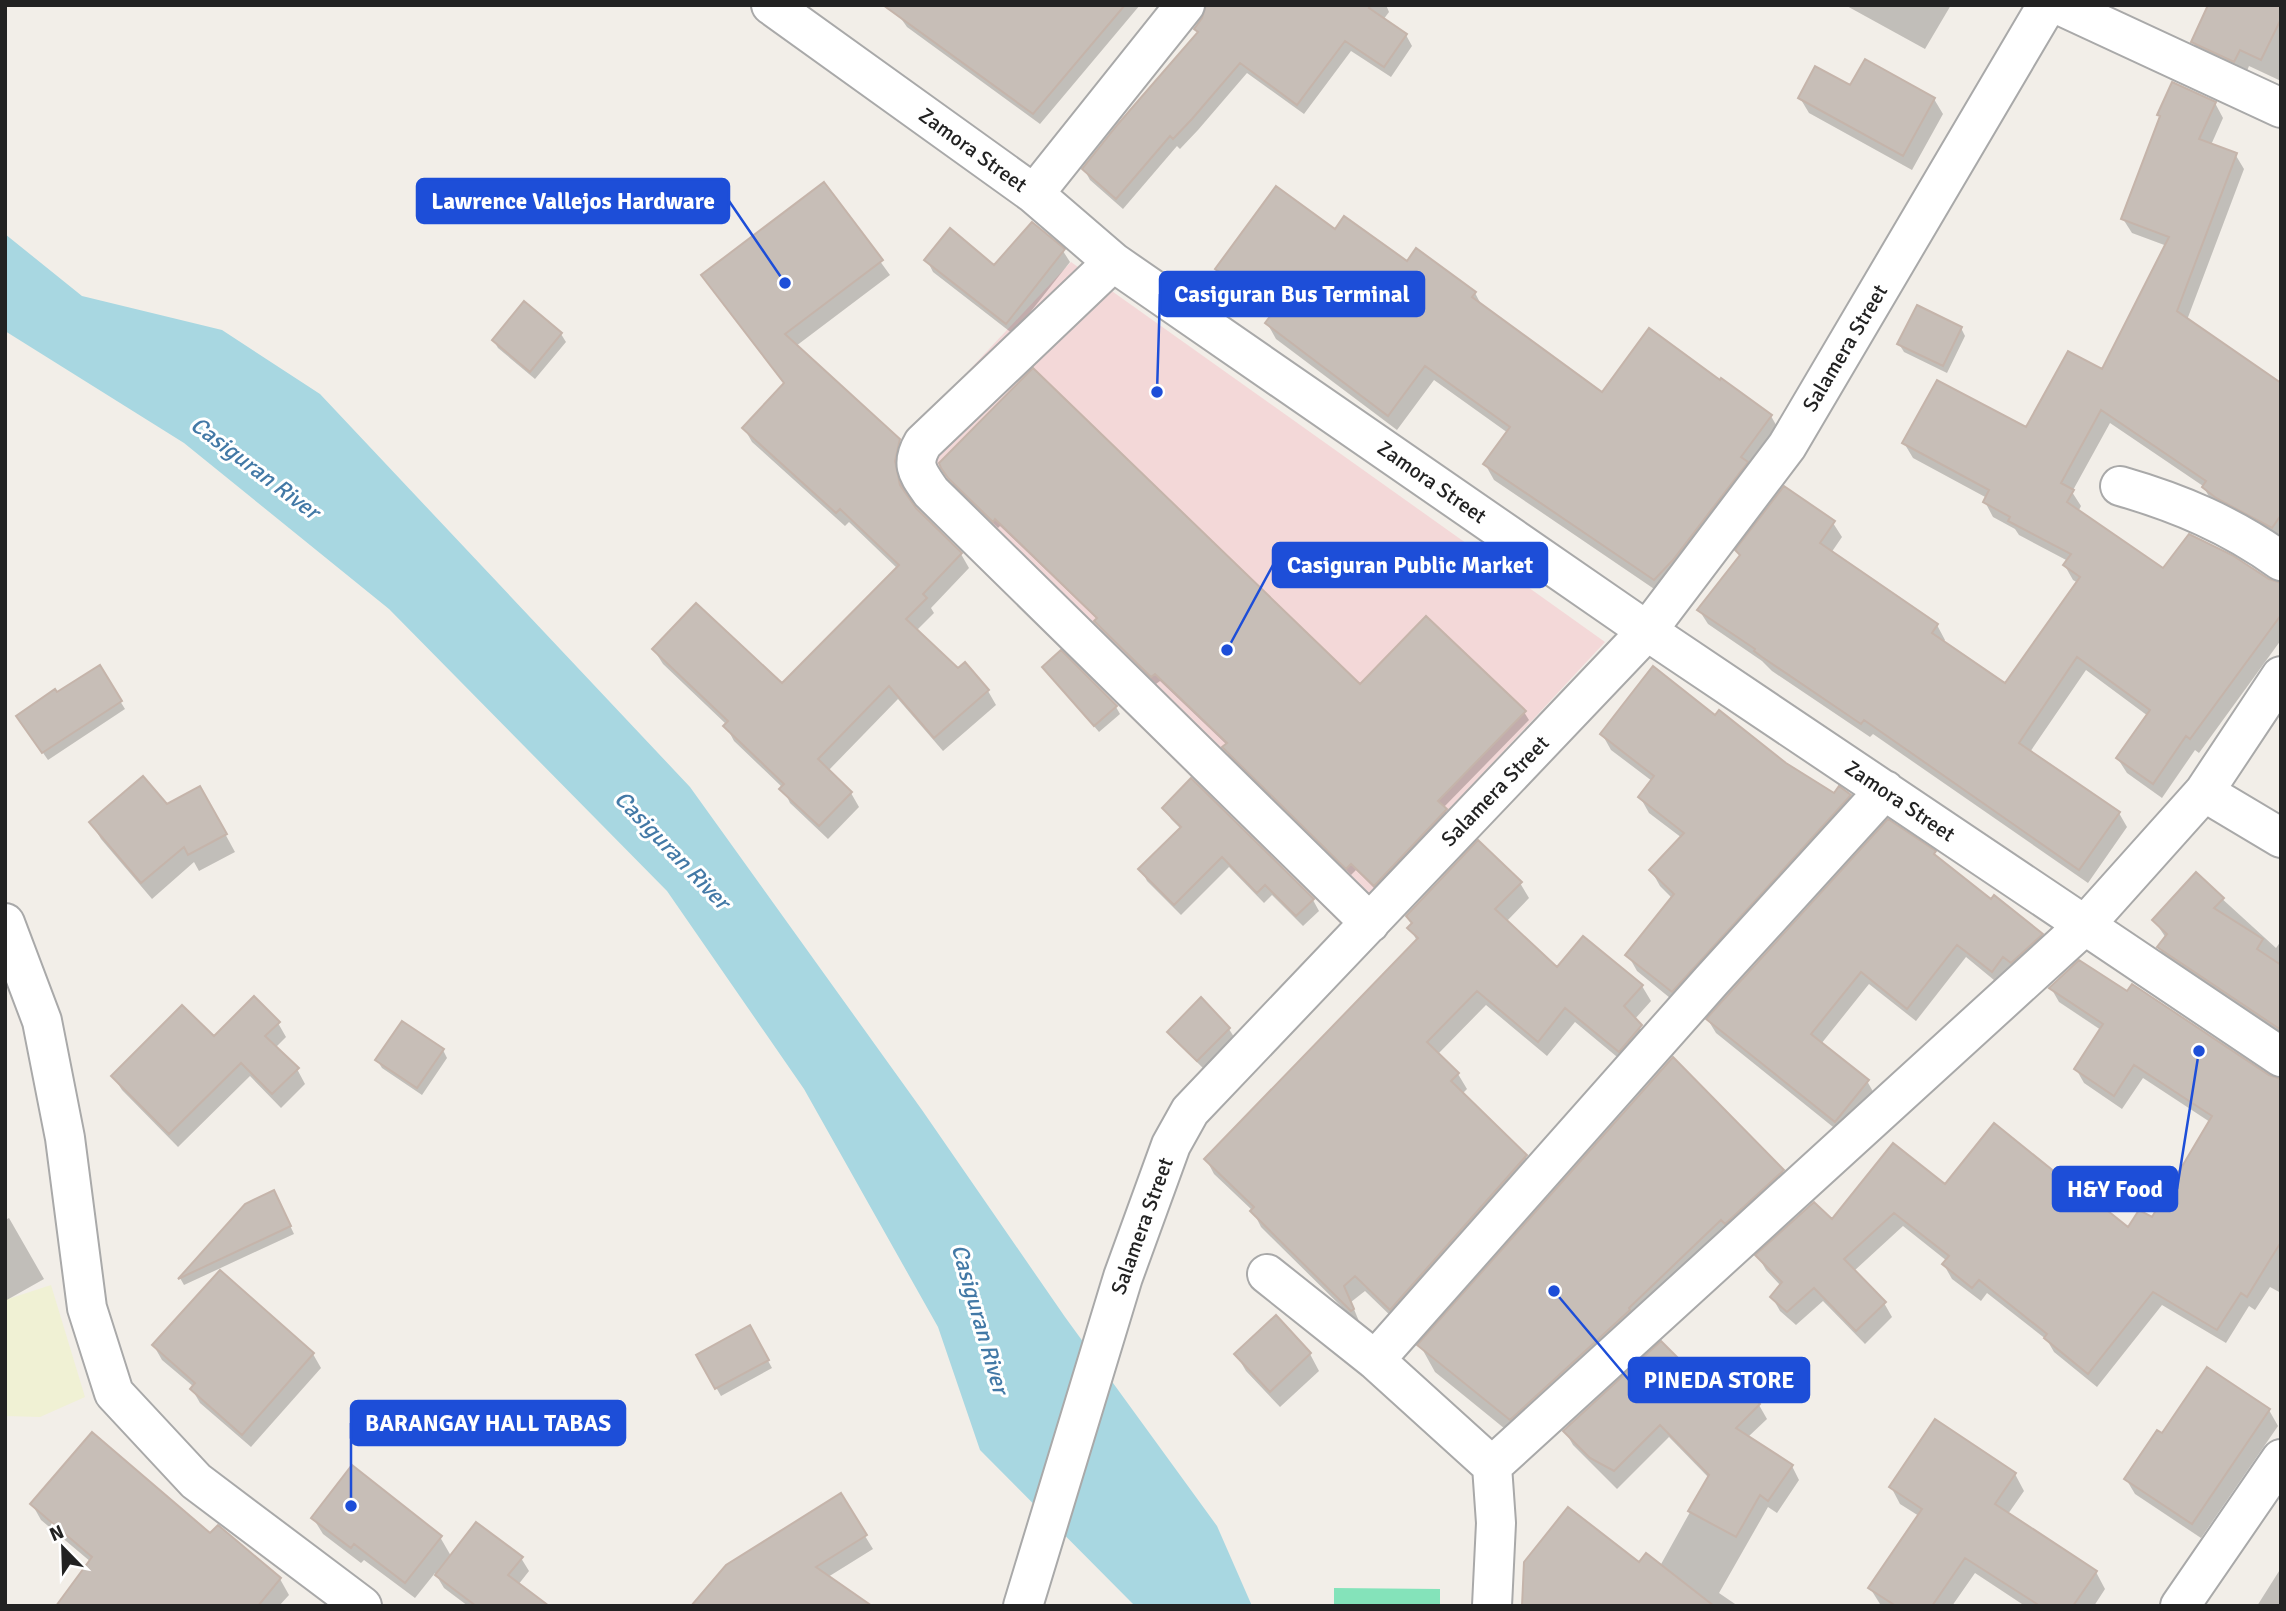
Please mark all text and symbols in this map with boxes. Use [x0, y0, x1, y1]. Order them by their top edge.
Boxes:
street label: Zamora Street [914, 102, 1032, 198]
callout: Lawrence Vallejos Hardware [417, 179, 729, 223]
text: Lawrence Vallejos Hardware [431, 187, 715, 216]
callout: Casiguran Bus Terminal [1160, 272, 1424, 316]
text: Casiguran Bus Terminal [1174, 280, 1410, 309]
street label: Salamera Street [1797, 280, 1893, 416]
water label: Casiguran River [185, 410, 328, 528]
street label: Zamora Street [1372, 435, 1492, 529]
callout: Casiguran Public Market [1273, 543, 1547, 587]
text: Casiguran Public Market [1287, 551, 1533, 580]
street label: Salamera Street [1436, 730, 1554, 852]
street label: Zamora Street [1840, 755, 1960, 847]
water label: Casiguran River [608, 785, 738, 918]
street label: Salamera Street [1105, 1154, 1179, 1298]
callout: H&Y Food [2053, 1167, 2177, 1211]
text: H&Y Food [2067, 1175, 2163, 1204]
water label: Casiguran River [945, 1241, 1016, 1400]
callout: PINEDA STORE [1629, 1358, 1809, 1402]
text: PINEDA STORE [1643, 1366, 1795, 1395]
callout: BARANGAY HALL TABAS [351, 1401, 625, 1445]
text: BARANGAY HALL TABAS [365, 1409, 611, 1438]
north arrow [28, 1513, 98, 1583]
text: N [46, 1520, 68, 1547]

